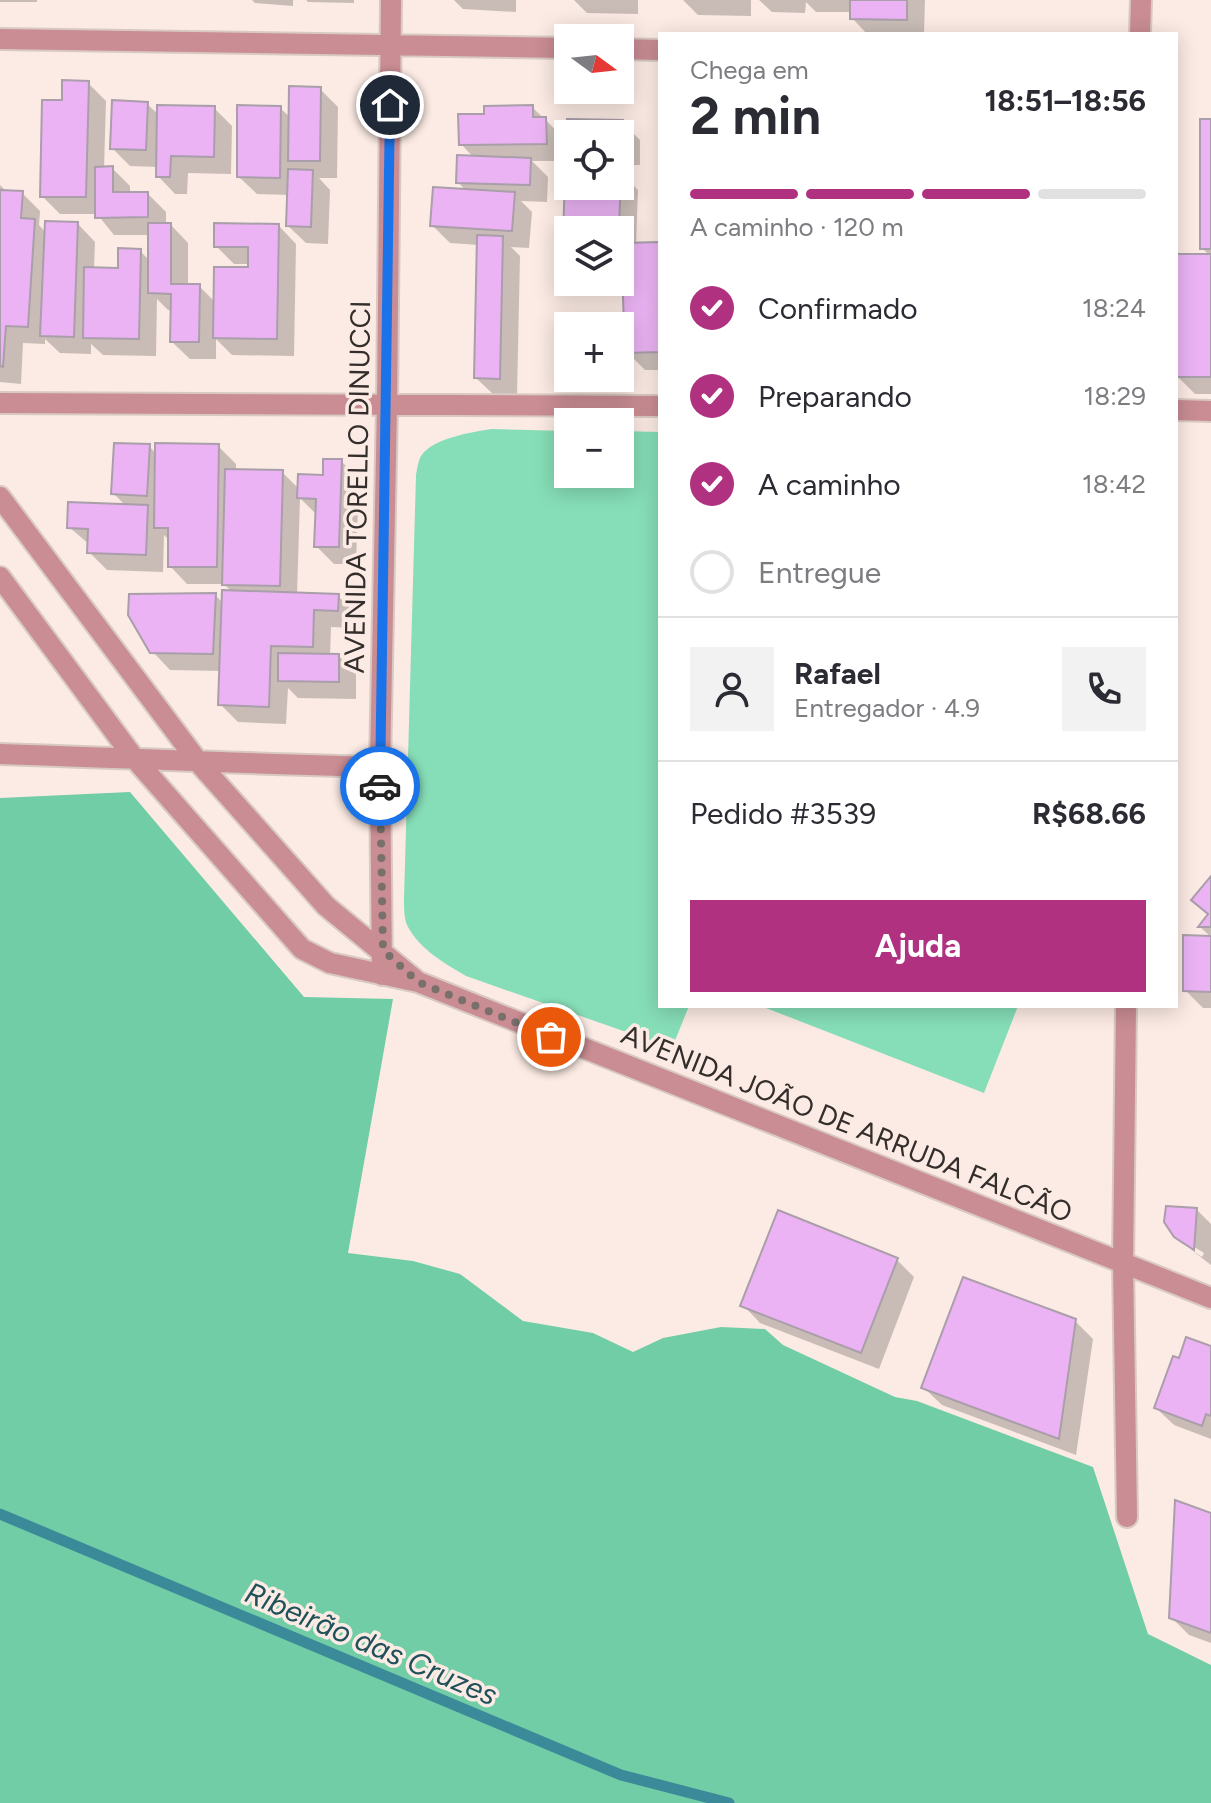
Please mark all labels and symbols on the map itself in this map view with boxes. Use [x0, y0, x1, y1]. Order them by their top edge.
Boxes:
north arrow [554, 24, 634, 104]
pin [356, 71, 424, 139]
street label: AVENIDA TORELLO DINUCCI [337, 300, 377, 674]
courier [340, 746, 420, 826]
pin [517, 1003, 585, 1071]
street label: AVENIDA JOÃO DE ARRUDA FALCÃO [617, 1017, 1077, 1229]
water label: Ribeirão das Cruzes [240, 1574, 503, 1713]

